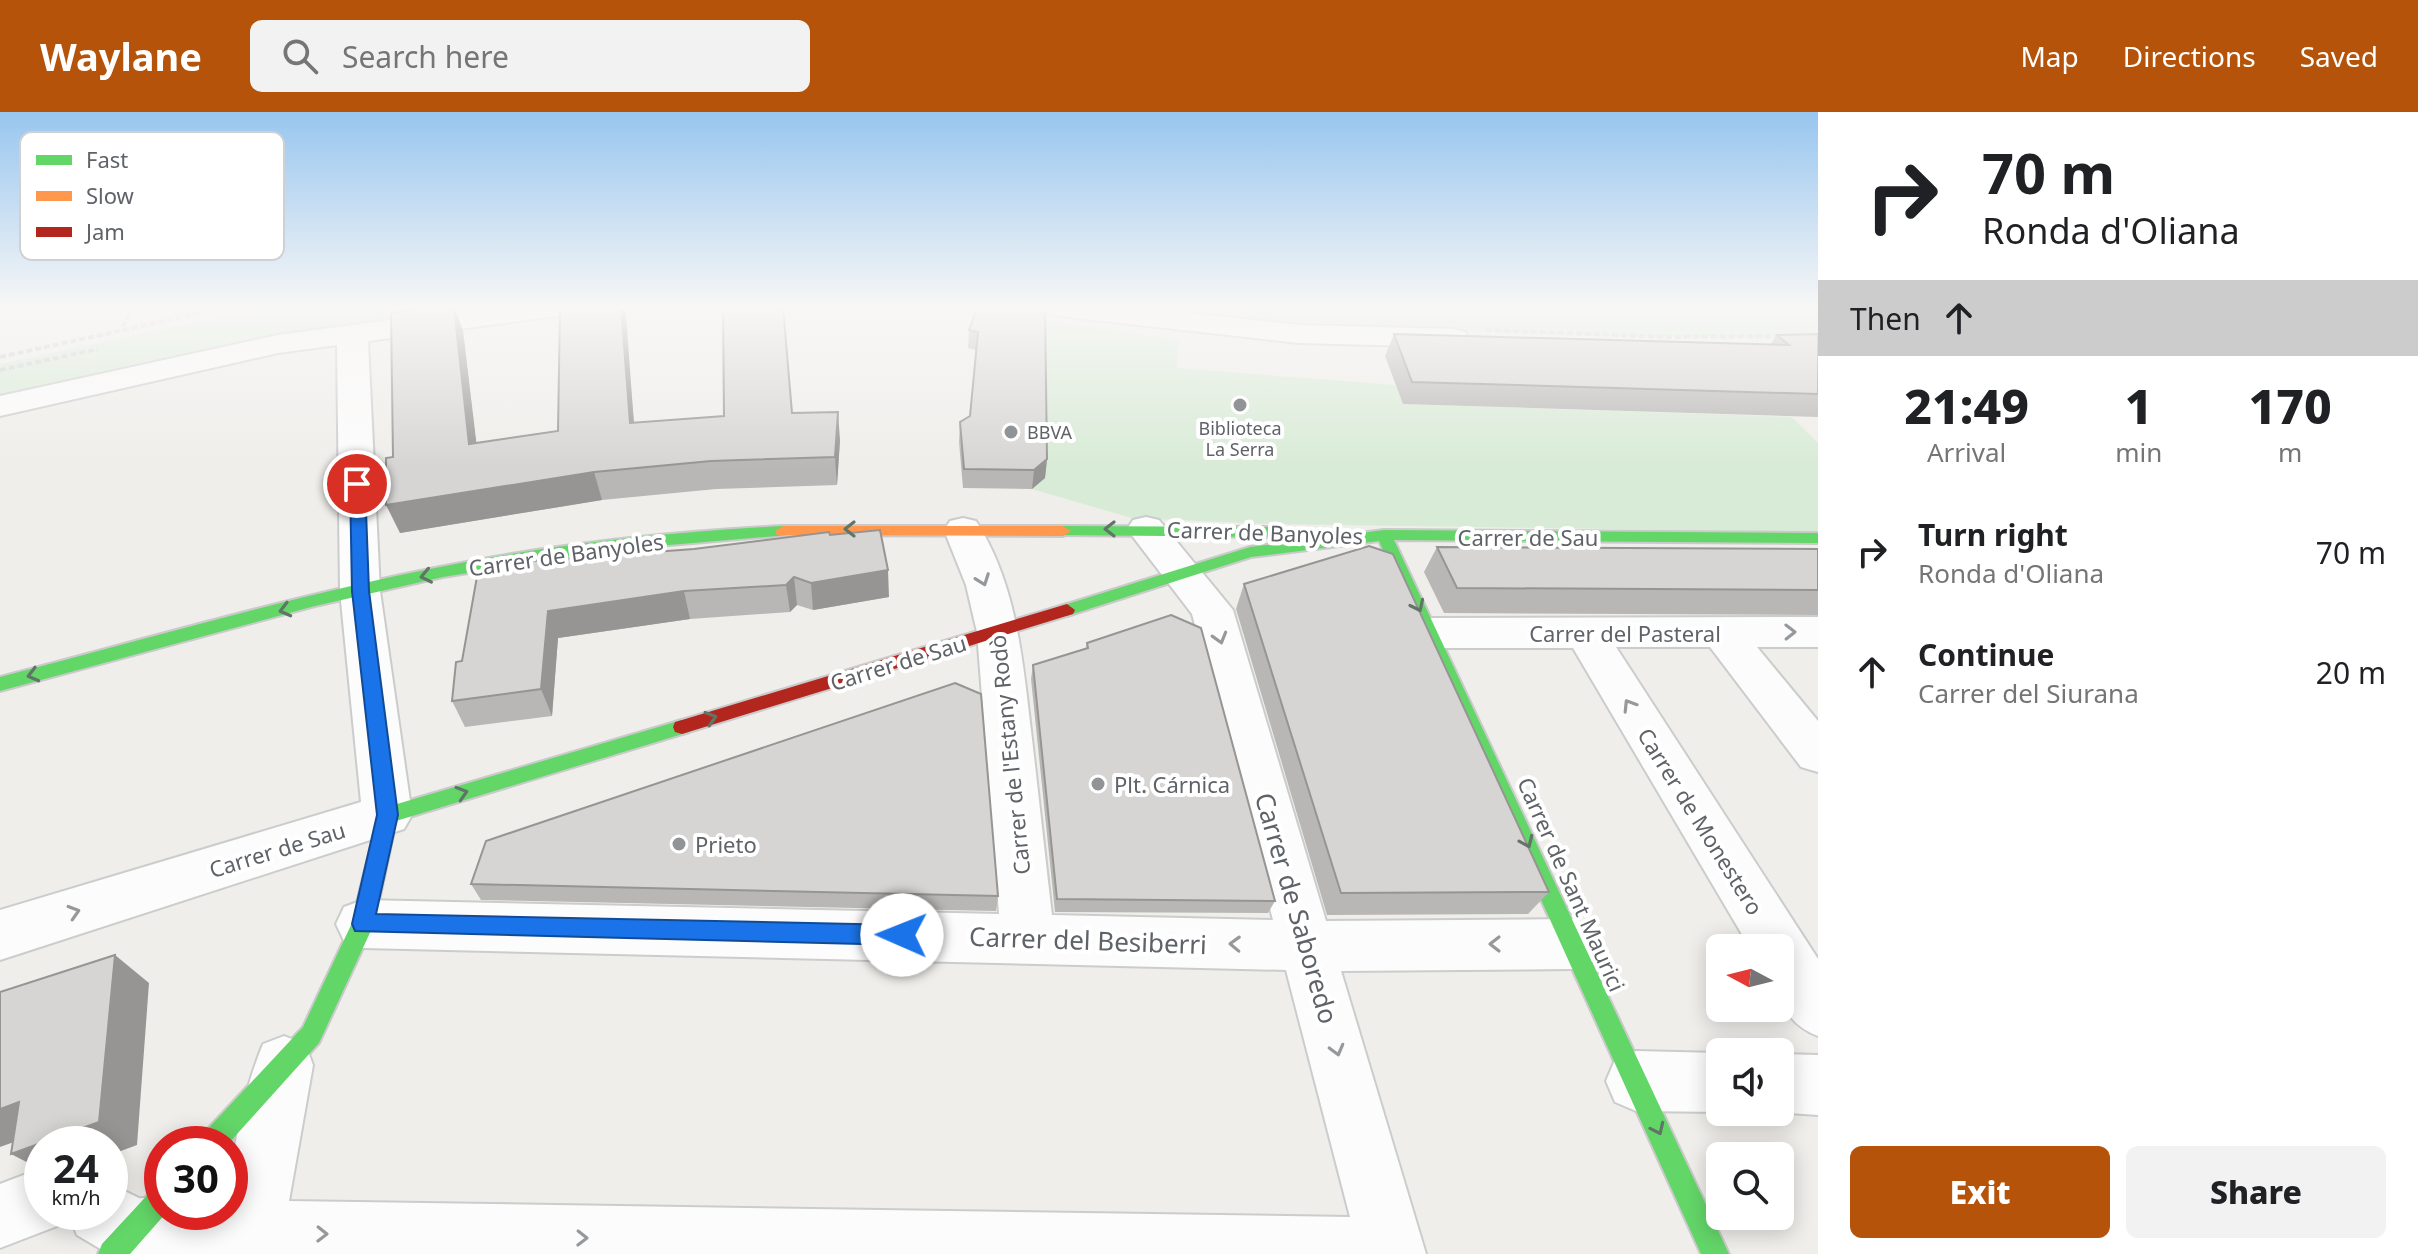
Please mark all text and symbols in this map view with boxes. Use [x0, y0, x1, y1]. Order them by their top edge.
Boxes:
search box [250, 20, 810, 92]
text: Waylane [40, 30, 202, 82]
icon: search [278, 34, 322, 78]
text: Search here [342, 36, 509, 77]
text: Map [2020, 37, 2079, 75]
text: Directions [2123, 37, 2256, 75]
text: Saved [2300, 37, 2378, 75]
legend [20, 132, 284, 260]
text: 70 m [1982, 134, 2115, 210]
text: Fast [86, 144, 128, 174]
icon: right [1850, 144, 1954, 248]
text: Slow [86, 180, 135, 210]
text: Ronda d'Oliana [1982, 206, 2240, 255]
text: Jam [84, 216, 125, 246]
icon: ahead [1937, 296, 1981, 340]
text: Then [1850, 298, 1921, 339]
text: 21:49 [1904, 373, 2029, 438]
text: 1 [2125, 373, 2153, 438]
text: 170 [2249, 373, 2332, 438]
marker: Biblioteca La Serra [1231, 396, 1249, 414]
place label: Biblioteca La Serra [1199, 416, 1281, 461]
place label: BBVA [1027, 420, 1072, 444]
marker: BBVA [1002, 423, 1020, 441]
text: Arrival [1927, 434, 2006, 470]
text: min [2115, 434, 2162, 470]
text: m [2278, 434, 2302, 470]
pin [323, 450, 391, 518]
icon: arrive [335, 462, 379, 506]
street label: Carrer de Banyoles [1166, 514, 1364, 550]
text: Turn right [1918, 514, 2068, 555]
one-way arrow [843, 520, 856, 538]
one-way arrow [1103, 520, 1116, 538]
street label: Carrer de Sau [1458, 522, 1598, 552]
street label: Carrer de Banyoles [467, 525, 665, 583]
icon: right [1850, 530, 1894, 574]
text: 70 m [2316, 532, 2386, 573]
text: Ronda d'Oliana [1918, 555, 2104, 591]
one-way arrow [420, 567, 433, 584]
one-way arrow [974, 572, 990, 586]
one-way arrow [1408, 597, 1424, 612]
one-way arrow [278, 600, 292, 617]
street label: Carrer del Pasteral [1529, 618, 1721, 648]
one-way arrow [1784, 623, 1797, 641]
street label: Carrer de Sau [826, 627, 970, 697]
one-way arrow [1211, 630, 1227, 644]
street label: Carrer de l'Estany Rodò [981, 634, 1037, 876]
text: Continue [1918, 634, 2054, 675]
icon: ahead [1850, 650, 1894, 694]
text: 20 m [2316, 652, 2386, 693]
one-way arrow [27, 666, 41, 683]
text: Carrer del Siurana [1918, 675, 2139, 711]
one-way arrow [1623, 699, 1638, 714]
one-way arrow [704, 711, 717, 727]
street label: Carrer de Monestero [1631, 722, 1771, 920]
place label: Plt. Cárnica [1114, 769, 1230, 799]
street label: Carrer de Sant Maurici [1511, 772, 1633, 996]
marker: Plt. Cárnica [1089, 775, 1107, 793]
one-way arrow [455, 786, 468, 802]
street label: Carrer de Saboredo [1247, 788, 1347, 1028]
street label: Carrer de Sau [205, 814, 349, 884]
place label: Prieto [695, 829, 757, 859]
one-way arrow [1517, 834, 1533, 848]
marker: Prieto [670, 835, 688, 853]
position arrow [860, 893, 944, 977]
one-way arrow [67, 905, 81, 921]
street label: Carrer del Besiberri [969, 918, 1207, 962]
north arrow [1706, 934, 1794, 1022]
map controls [1706, 934, 1794, 1230]
one-way arrow [1228, 935, 1241, 952]
one-way arrow [1488, 935, 1501, 953]
button: sound [1706, 1038, 1794, 1126]
one-way arrow [1327, 1042, 1344, 1056]
one-way arrow [1648, 1121, 1664, 1136]
speed limit sign: 30 [144, 1126, 248, 1230]
text: 24 [53, 1140, 99, 1195]
button: search [1706, 1142, 1794, 1230]
button: Exit [1850, 1146, 2110, 1238]
button: Share [2126, 1146, 2386, 1238]
text: km/h [51, 1184, 101, 1211]
one-way arrow [316, 1225, 329, 1243]
one-way arrow [576, 1229, 589, 1247]

